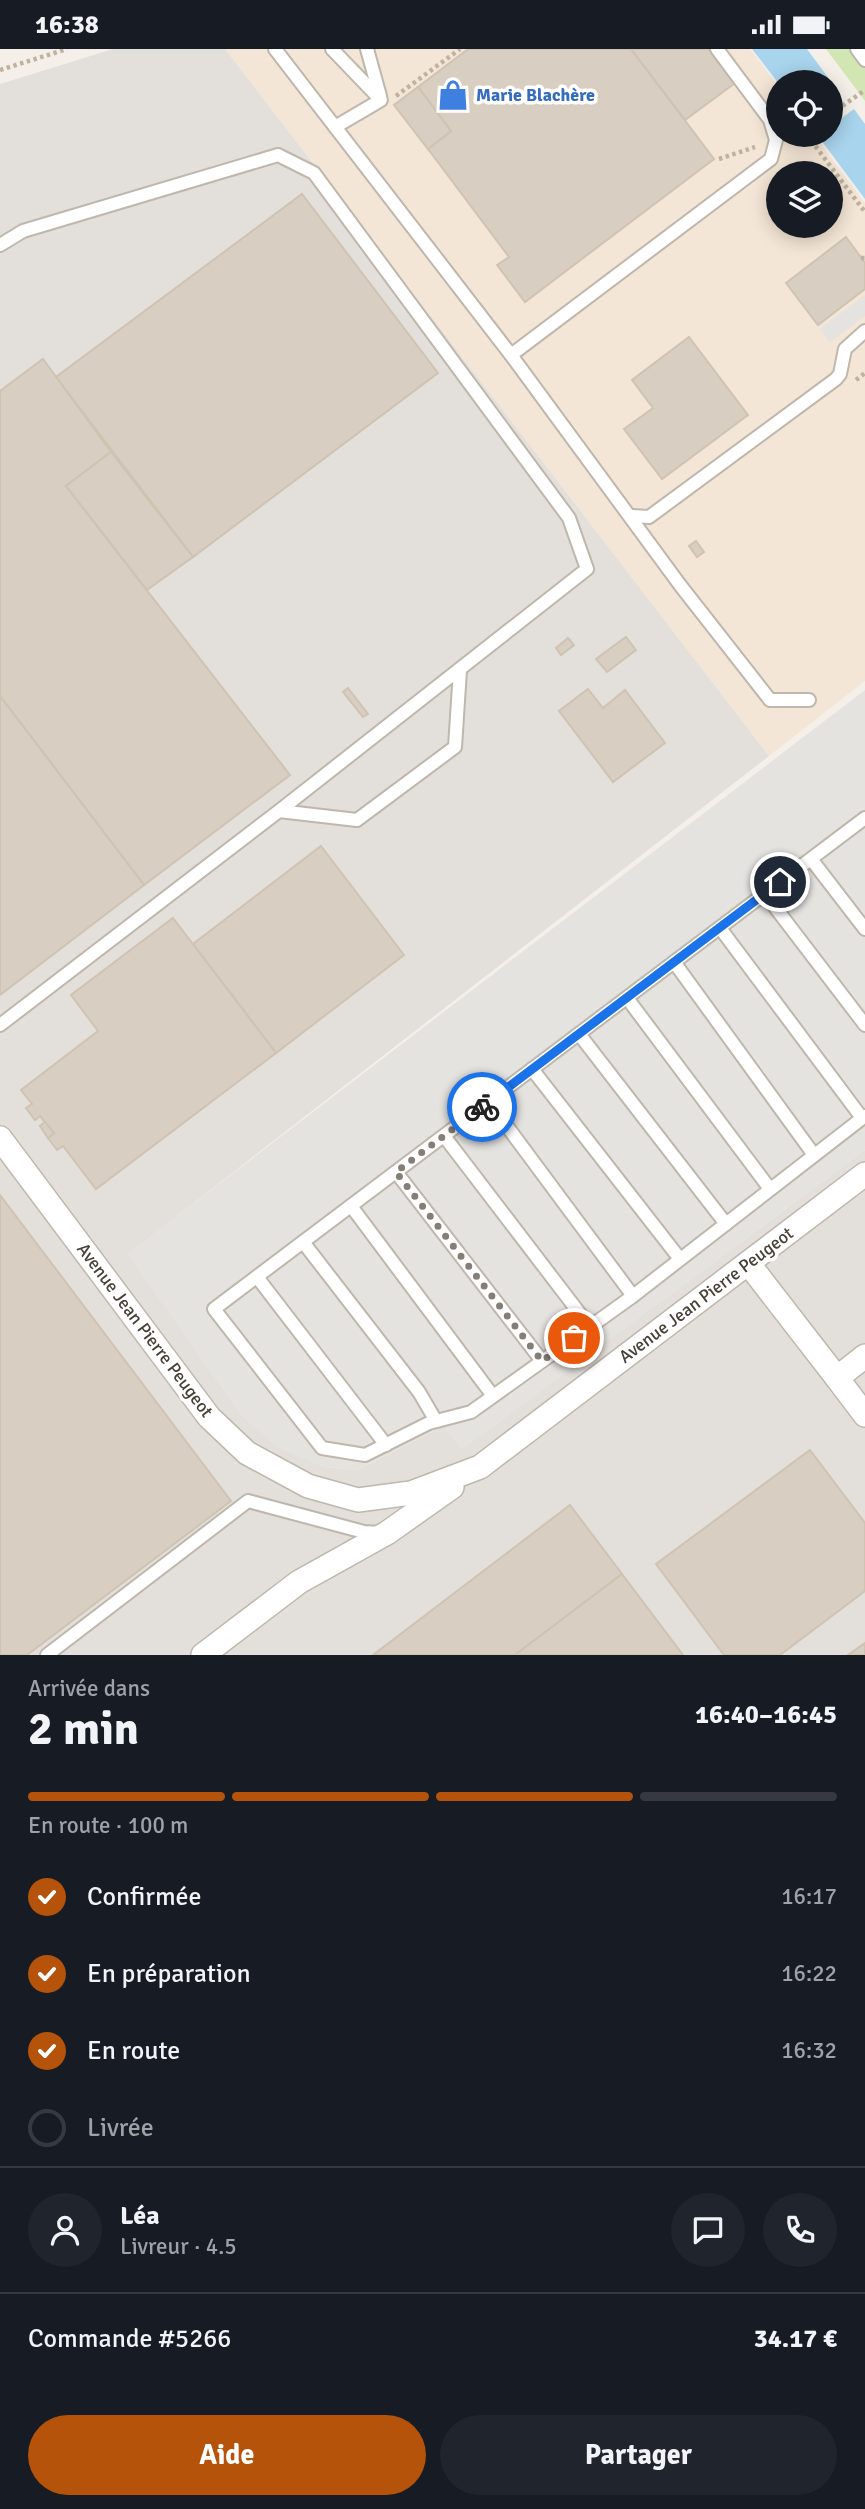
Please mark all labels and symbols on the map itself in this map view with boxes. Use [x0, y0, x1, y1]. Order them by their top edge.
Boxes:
shop icon: Marie Blachère [436, 78, 470, 112]
place label: Marie Blachère [476, 84, 595, 106]
pin [750, 852, 810, 912]
courier [447, 1072, 517, 1142]
street label: Avenue Jean Pierre Peugeot [614, 1222, 798, 1368]
street label: Avenue Jean Pierre Peugeot [72, 1238, 218, 1422]
pin [544, 1308, 604, 1368]

